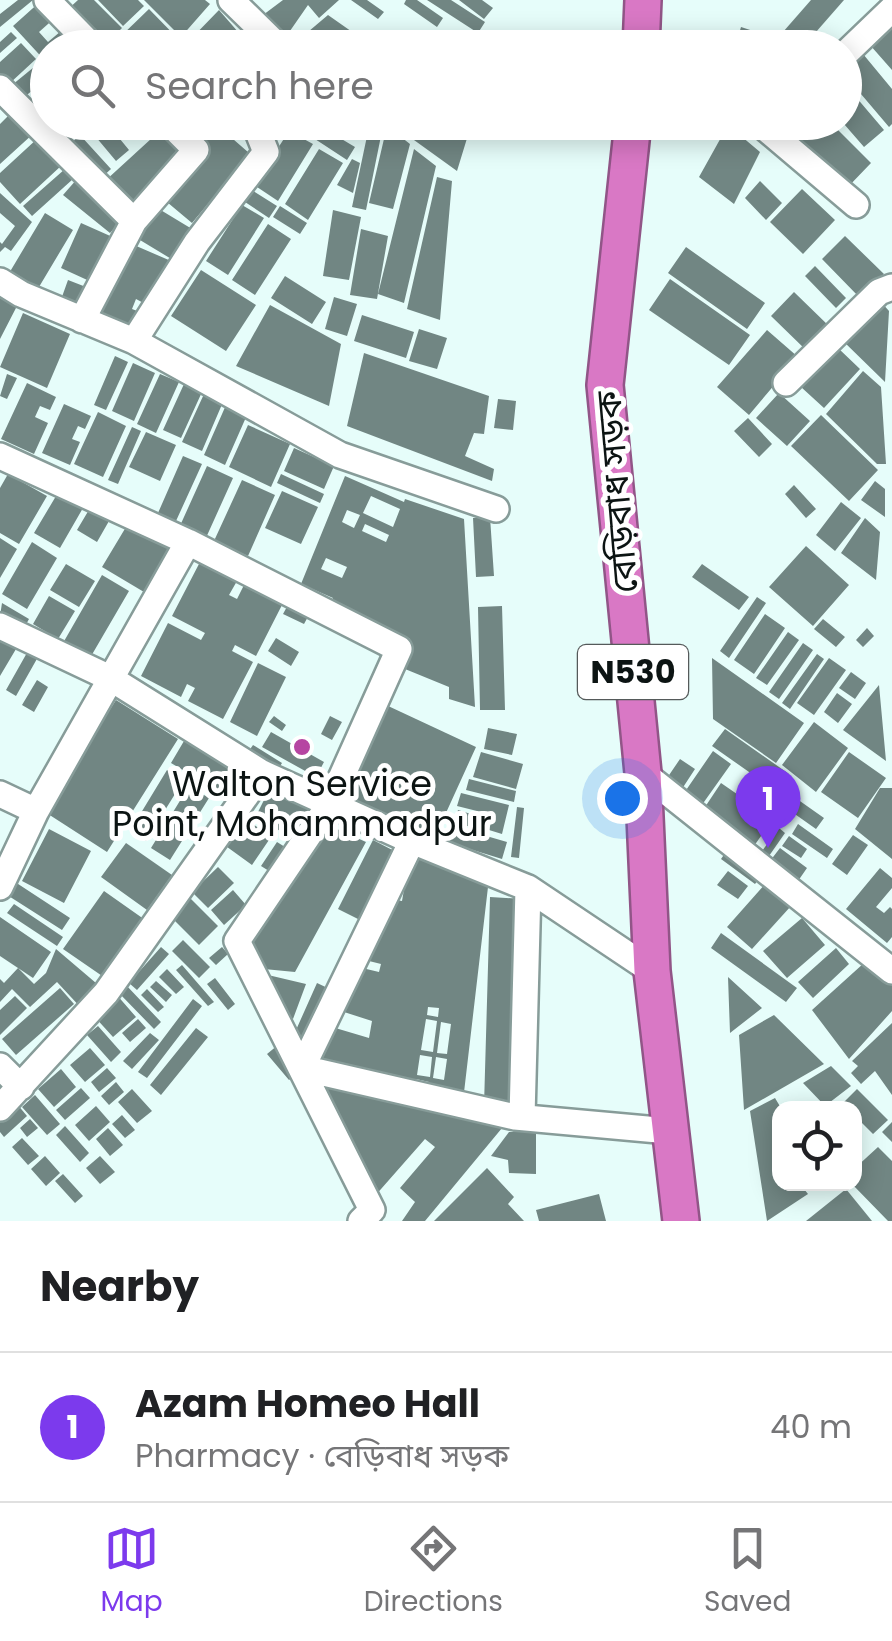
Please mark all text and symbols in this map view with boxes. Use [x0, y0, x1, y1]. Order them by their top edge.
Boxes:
search box [30, 30, 862, 140]
icon: search [65, 58, 120, 113]
text: Search here [145, 59, 374, 112]
street label: বেড়িবাধ সড়ক [583, 388, 650, 595]
road number: N530 [578, 645, 688, 699]
marker: Walton Service Point, Mohammadpur [291, 736, 313, 758]
place label: Walton Service Point, Mohammadpur [112, 759, 492, 848]
pin: 1 [736, 766, 800, 848]
your location [597, 773, 648, 824]
map controls [772, 1101, 862, 1191]
button: locate [772, 1101, 862, 1191]
text: Nearby [40, 1257, 199, 1316]
text: Azam Homeo Hall [135, 1377, 480, 1430]
text: 1 [66, 1404, 79, 1449]
text: 40 m [770, 1404, 852, 1449]
text: Pharmacy · বেড়িবাধ সড়ক [135, 1433, 509, 1478]
tab: Map [101, 1521, 163, 1623]
tab: Directions [364, 1521, 503, 1623]
tab: Saved [704, 1521, 791, 1623]

